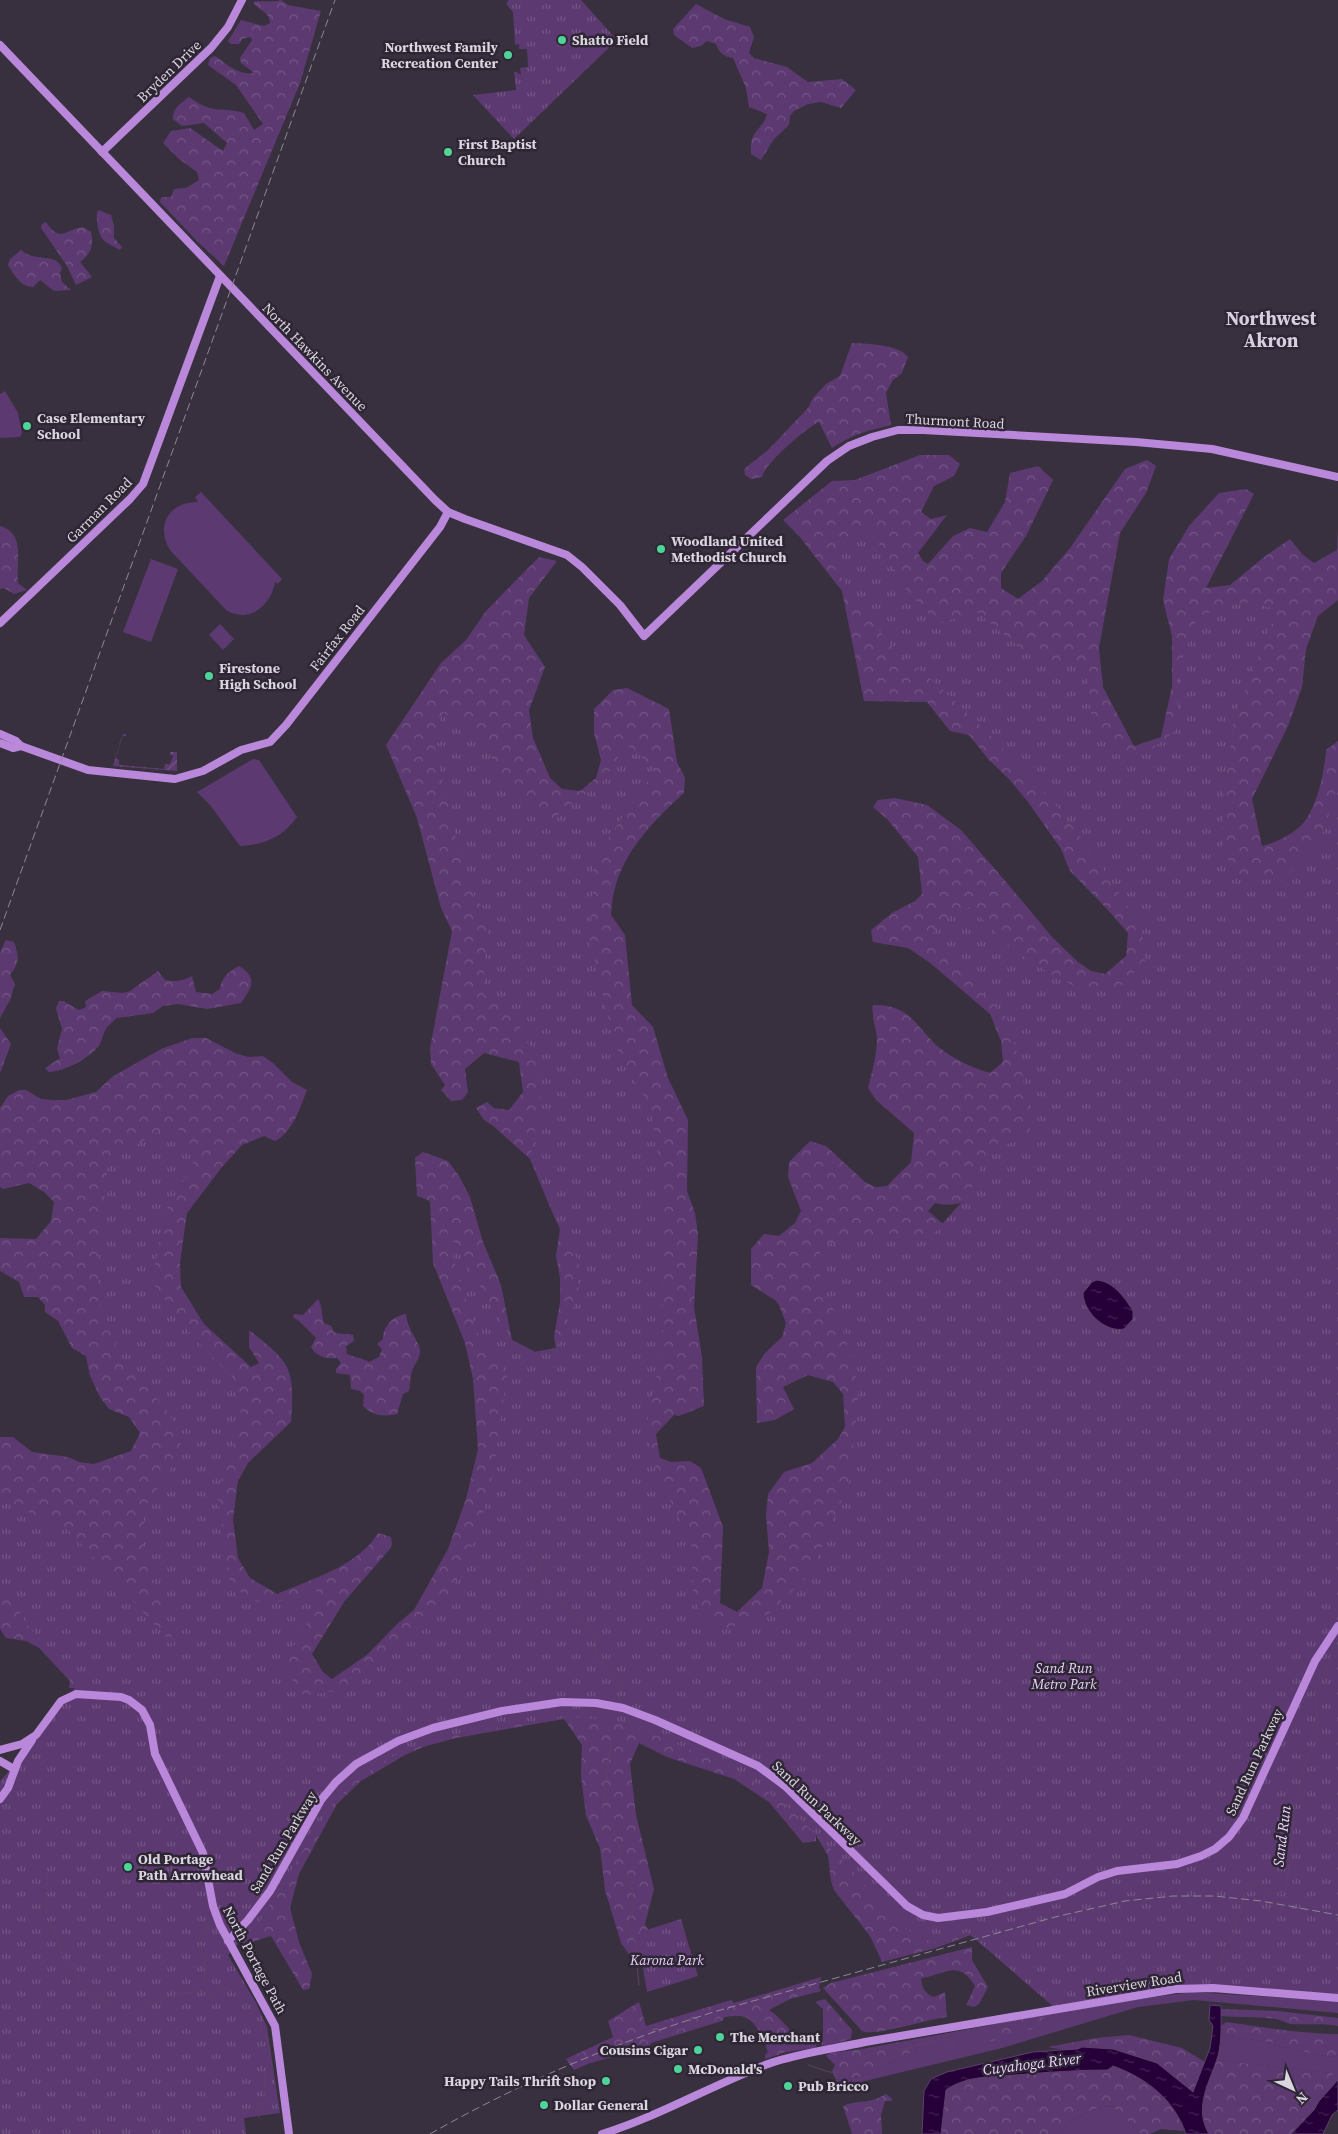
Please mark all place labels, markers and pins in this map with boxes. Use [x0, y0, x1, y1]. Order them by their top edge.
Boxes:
place label: Shatto Field [572, 30, 649, 50]
marker: Shatto Field [556, 34, 568, 46]
place label: Northwest Family Recreation Center [381, 37, 499, 73]
marker: Northwest Family Recreation Center [502, 49, 514, 61]
place label: First Baptist Church [458, 134, 538, 170]
marker: First Baptist Church [442, 146, 454, 158]
place label: Case Elementary School [37, 408, 146, 444]
marker: Case Elementary School [21, 420, 33, 432]
place label: Woodland United Methodist Church [671, 531, 787, 567]
marker: Woodland United Methodist Church [655, 543, 667, 555]
place label: Firestone High School [219, 658, 297, 694]
marker: Firestone High School [203, 670, 215, 682]
place label: Old Portage Path Arrowhead [138, 1849, 244, 1885]
marker: Old Portage Path Arrowhead [122, 1861, 134, 1873]
place label: The Merchant [730, 2027, 821, 2047]
marker: The Merchant [714, 2031, 726, 2043]
place label: Cousins Cigar [600, 2040, 688, 2060]
marker: Cousins Cigar [692, 2044, 704, 2056]
place label: McDonald's [688, 2059, 763, 2079]
marker: McDonald's [672, 2063, 684, 2075]
place label: Happy Tails Thrift Shop [444, 2071, 596, 2091]
marker: Happy Tails Thrift Shop [600, 2075, 612, 2087]
place label: Pub Bricco [798, 2076, 869, 2096]
marker: Pub Bricco [782, 2080, 794, 2092]
place label: Dollar General [554, 2095, 649, 2115]
marker: Dollar General [538, 2099, 550, 2111]

